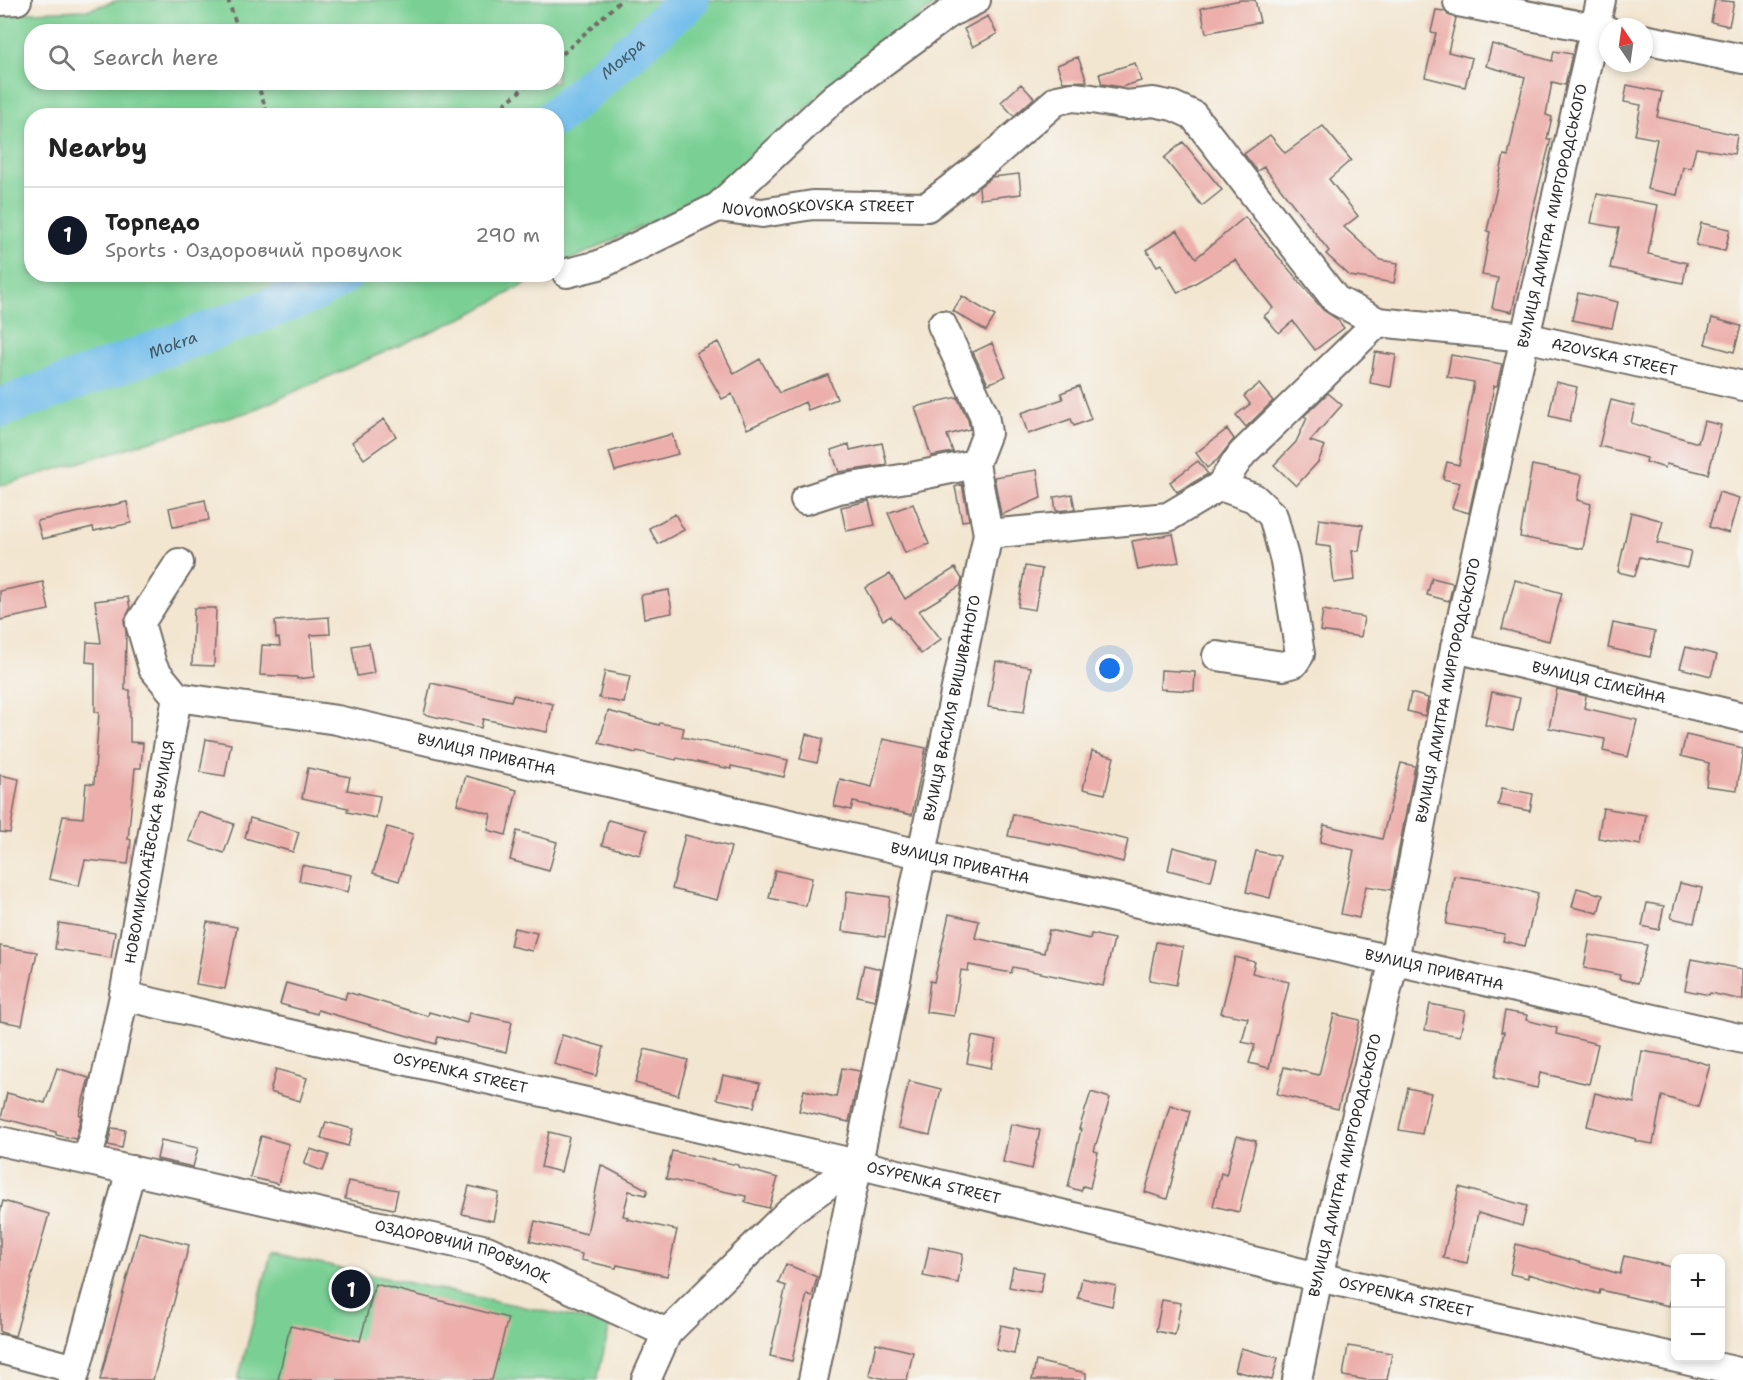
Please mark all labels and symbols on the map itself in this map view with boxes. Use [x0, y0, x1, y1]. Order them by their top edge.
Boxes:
north arrow [1599, 18, 1653, 72]
water label: Мокра [596, 33, 650, 84]
street label: ВУЛИЦЯ ДМИТРА МИРГОРОДСЬКОГО [1513, 82, 1592, 350]
street label: NOVOMOSKOVSKA STREET [720, 195, 915, 223]
water label: Mokra [145, 326, 200, 363]
street label: AZOVSKA STREET [1550, 333, 1679, 381]
street label: ВУЛИЦЯ ДМИТРА МИРГОРОДСЬКОГО [1411, 556, 1485, 825]
street label: ВУЛИЦЯ ВАСИЛЯ ВИШИВАНОГО [919, 593, 985, 823]
your location [1095, 654, 1124, 683]
street label: ВУЛИЦЯ СІМЕЙНА [1530, 657, 1668, 708]
street label: ВУЛИЦЯ ПРИВАТНА [415, 729, 558, 780]
street label: НОВОМИКОЛАЇВСЬКА ВУЛИЦЯ [120, 739, 179, 965]
street label: ВУЛИЦЯ ПРИВАТНА [889, 838, 1032, 888]
street label: ВУЛИЦЯ ПРИВАТНА [1363, 944, 1506, 995]
street label: ВУЛИЦЯ ДМИТРА МИРГОРОДСЬКОГО [1304, 1032, 1386, 1299]
street label: OSYPENKA STREET [391, 1048, 530, 1098]
street label: OSYPENKA STREET [865, 1157, 1003, 1209]
street label: ОЗДОРОВЧИЙ ПРОВУЛОК [373, 1215, 554, 1288]
pin: 1 [332, 1266, 370, 1312]
street label: OSYPENKA STREET [1337, 1272, 1475, 1322]

